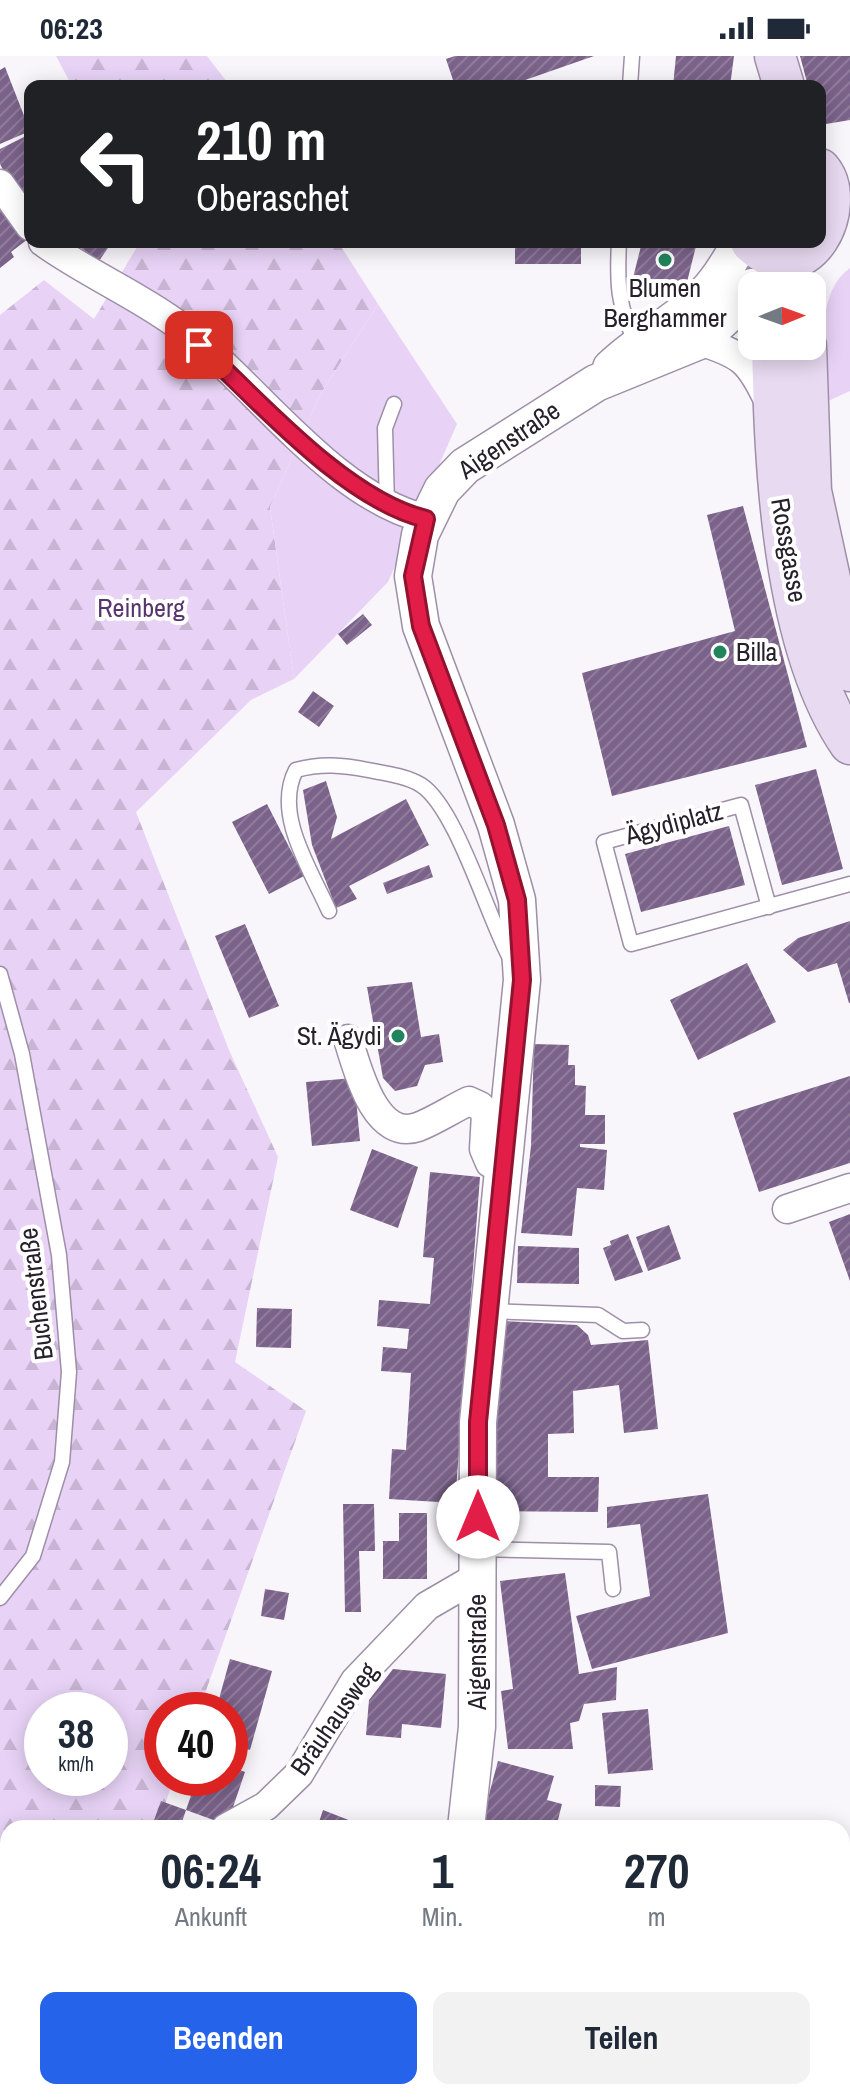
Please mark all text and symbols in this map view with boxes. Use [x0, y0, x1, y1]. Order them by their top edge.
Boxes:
text: 06:23 [40, 8, 103, 48]
text: 210 m [196, 102, 326, 177]
icon: left [64, 112, 168, 216]
text: Oberaschet [196, 174, 349, 222]
marker: Blumen Berghammer [656, 251, 674, 269]
place label: Blumen Berghammer [603, 270, 727, 335]
north arrow [738, 272, 826, 360]
map controls [738, 272, 826, 360]
pin [165, 311, 233, 379]
icon: arrive [177, 323, 221, 367]
street label: Aigenstraße [450, 393, 567, 487]
street label: Rossgasse [763, 495, 816, 605]
park label: Reinberg [97, 590, 185, 625]
place label: Billa [736, 634, 778, 669]
marker: Billa [711, 643, 729, 661]
street label: Ägydiplatz [620, 793, 726, 853]
place label: St. Ägydi [297, 1018, 382, 1053]
marker: St. Ägydi [389, 1027, 407, 1045]
street label: Buchenstraße [10, 1226, 61, 1362]
position arrow [436, 1475, 520, 1559]
street label: Aigenstraße [459, 1594, 494, 1711]
street label: Bräuhausweg [282, 1655, 385, 1782]
speed limit sign: 40 [144, 1692, 248, 1796]
text: 38 [58, 1707, 94, 1760]
text: km/h [58, 1750, 94, 1777]
text: 06:24 [161, 1838, 261, 1903]
text: 1 [432, 1838, 453, 1903]
text: 270 [624, 1838, 689, 1903]
text: Ankunft [175, 1899, 247, 1934]
text: Min. [422, 1899, 463, 1934]
text: m [648, 1899, 666, 1934]
button: Beenden [40, 1992, 417, 2084]
button: Teilen [433, 1992, 810, 2084]

